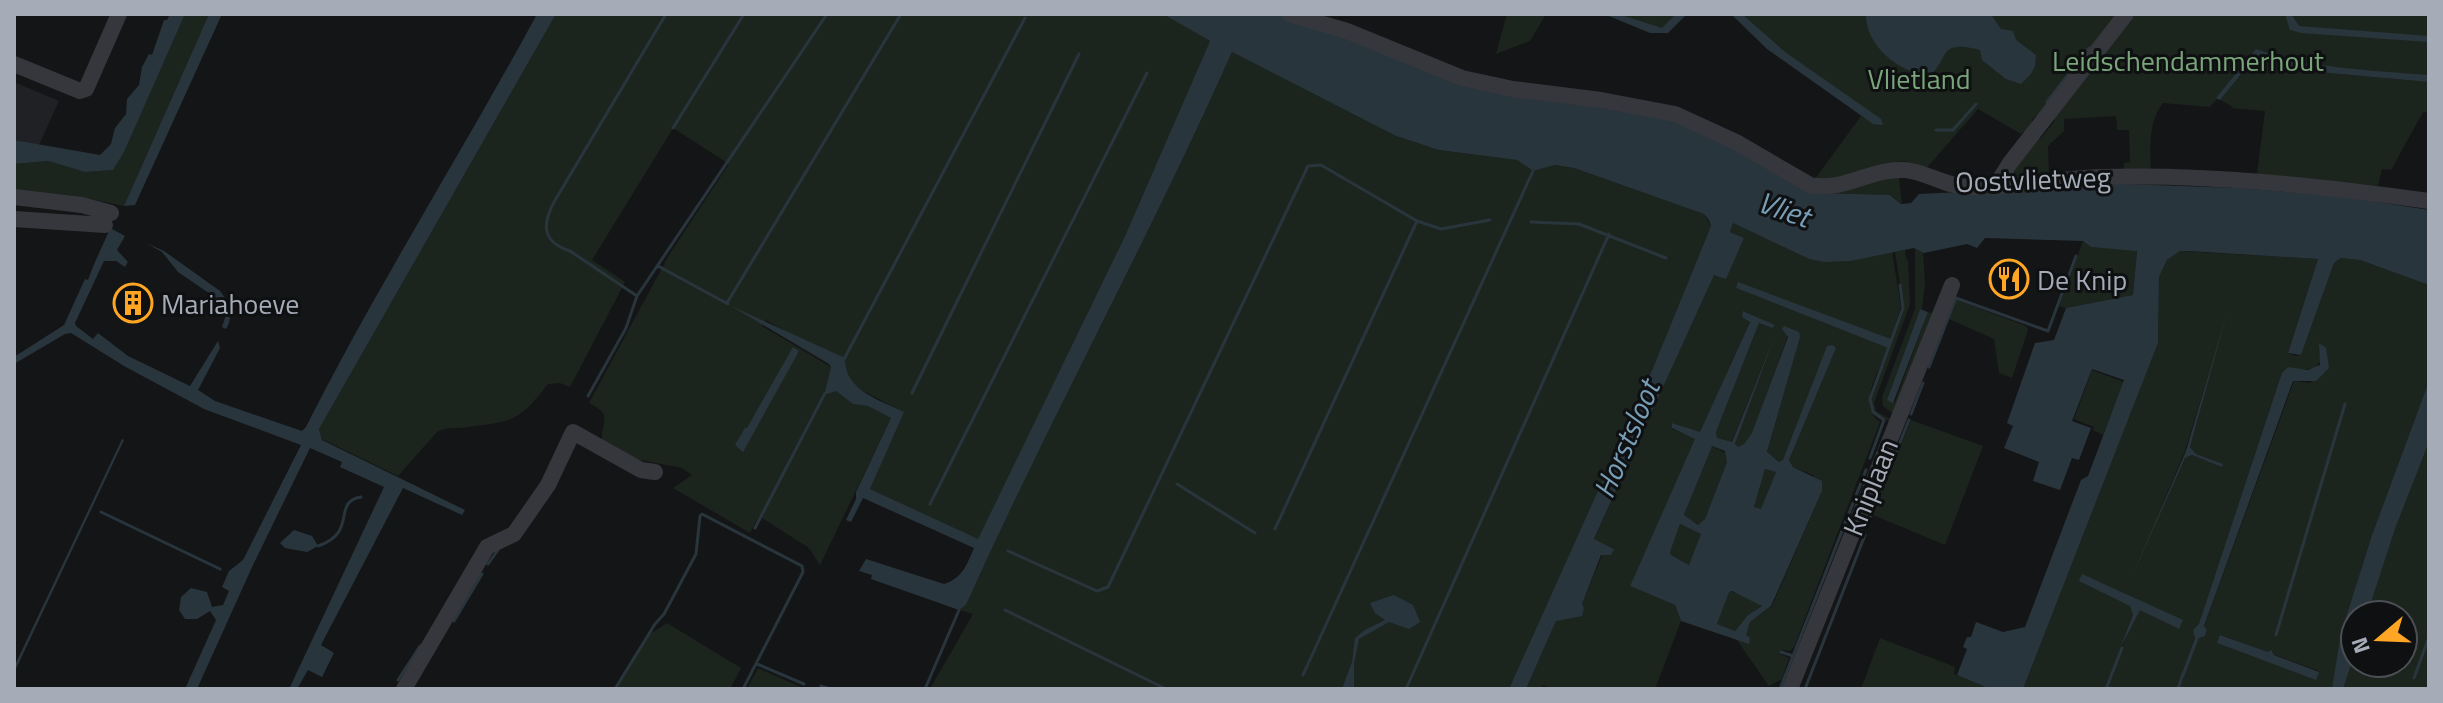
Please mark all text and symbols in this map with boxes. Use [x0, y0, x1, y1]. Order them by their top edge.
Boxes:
park label: Leidschendammerhout [2052, 39, 2324, 82]
park label: Vlietland [1867, 57, 1971, 100]
street label: Oostvlietweg [1954, 155, 2112, 203]
water label: Vliet [1752, 179, 1820, 240]
restaurant icon: De Knip [1988, 258, 2030, 300]
place label: De Knip [2037, 258, 2127, 301]
building icon: Mariahoeve [112, 282, 154, 324]
place label: Mariahoeve [161, 282, 300, 325]
water label: Horstsloot [1581, 370, 1673, 505]
street label: Kniplaan [1831, 432, 1909, 542]
north arrow [2339, 599, 2419, 679]
text: N [2342, 633, 2379, 658]

